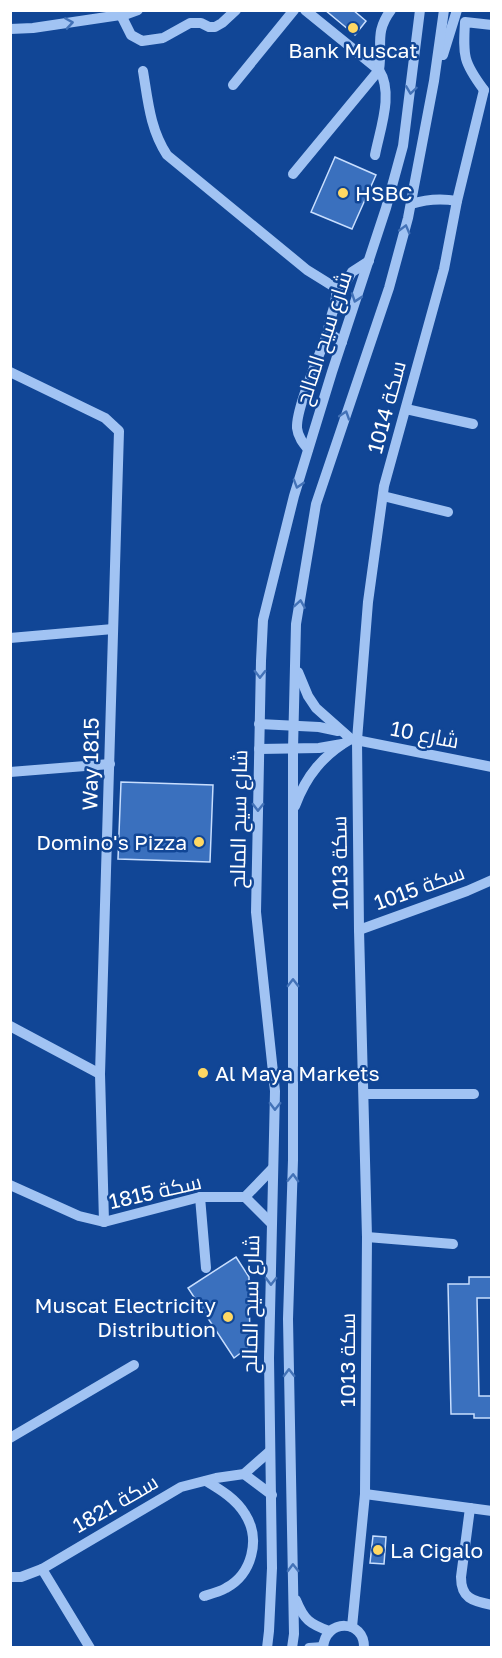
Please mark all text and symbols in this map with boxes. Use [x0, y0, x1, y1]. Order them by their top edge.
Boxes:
one-way arrow [64, 17, 73, 29]
marker: Bank Muscat [346, 21, 360, 35]
place label: Bank Muscat [288, 37, 418, 63]
one-way arrow [406, 85, 418, 94]
place label: HSBC [355, 180, 413, 206]
marker: HSBC [336, 186, 350, 200]
one-way arrow [397, 225, 410, 235]
street label: شارع سيح المالح [289, 268, 359, 409]
one-way arrow [351, 292, 364, 303]
street label: سكة 1014 [361, 358, 411, 456]
one-way arrow [338, 410, 350, 421]
one-way arrow [293, 478, 305, 489]
one-way arrow [293, 599, 305, 609]
one-way arrow [254, 670, 266, 679]
street label: شارع 10 [388, 715, 461, 755]
street label: Way 1815 [76, 717, 104, 811]
street label: شارع سيح المالح [224, 749, 254, 889]
one-way arrow [252, 803, 264, 812]
street label: سكة 1013 [325, 816, 353, 910]
place label: Domino's Pizza [36, 829, 187, 855]
marker: Domino's Pizza [192, 835, 206, 849]
street label: سكة 1015 [370, 859, 468, 915]
one-way arrow [287, 979, 299, 988]
place label: Al Maya Markets [215, 1060, 380, 1086]
marker: Al Maya Markets [196, 1066, 210, 1080]
one-way arrow [269, 1101, 281, 1110]
street label: سكة 1815 [106, 1168, 204, 1214]
one-way arrow [286, 1174, 299, 1183]
street label: شارع سيح المالح [236, 1234, 266, 1374]
one-way arrow [265, 1277, 277, 1286]
place label: Muscat Electricity Distribution [35, 1292, 216, 1342]
marker: Muscat Electricity Distribution [221, 1310, 235, 1324]
street label: سكة 1013 [334, 1313, 360, 1407]
one-way arrow [283, 1369, 295, 1378]
street label: سكة 1821 [68, 1468, 162, 1538]
place label: La Cigalo [390, 1537, 483, 1563]
marker: La Cigalo [371, 1543, 385, 1557]
one-way arrow [287, 1564, 299, 1573]

